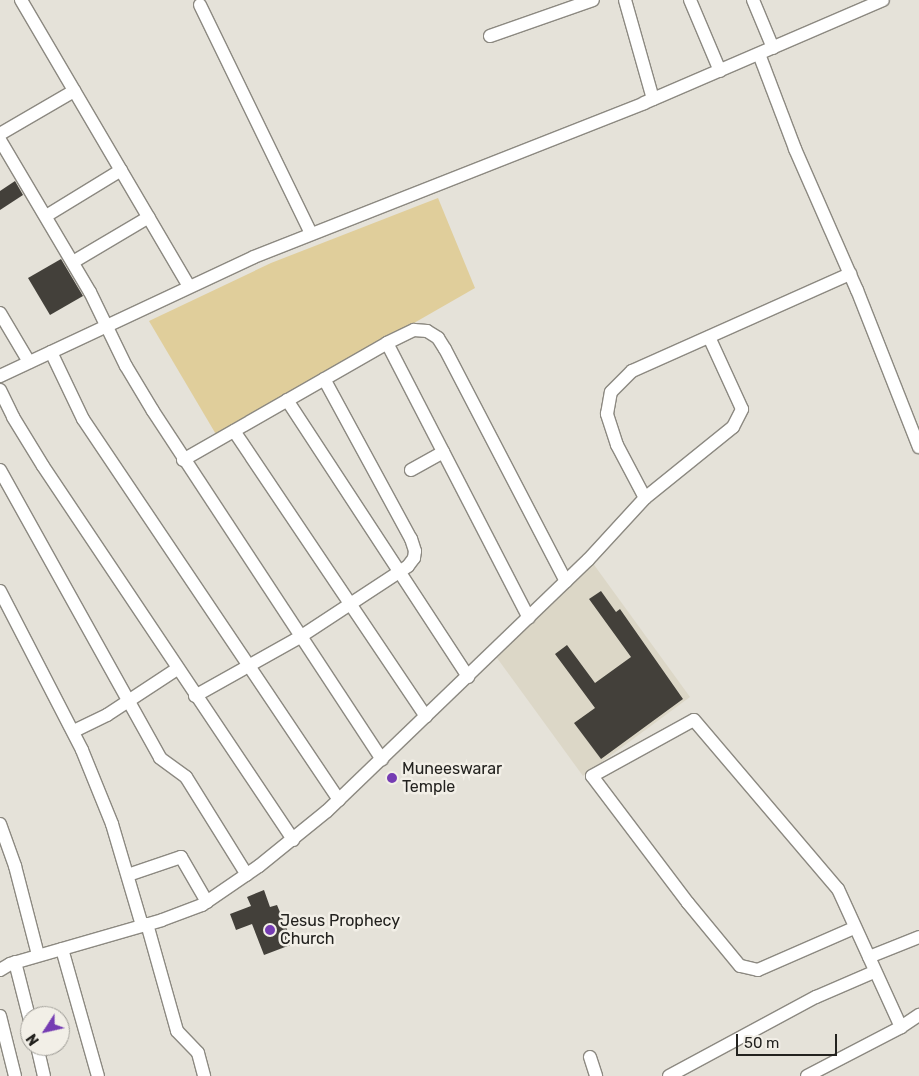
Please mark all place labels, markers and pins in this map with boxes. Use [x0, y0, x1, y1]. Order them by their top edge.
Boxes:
place label: Muneeswarar Temple [402, 759, 502, 797]
marker: Muneeswarar Temple [386, 772, 398, 784]
place label: Jesus Prophecy Church [280, 911, 400, 949]
marker: Jesus Prophecy Church [264, 924, 276, 936]

